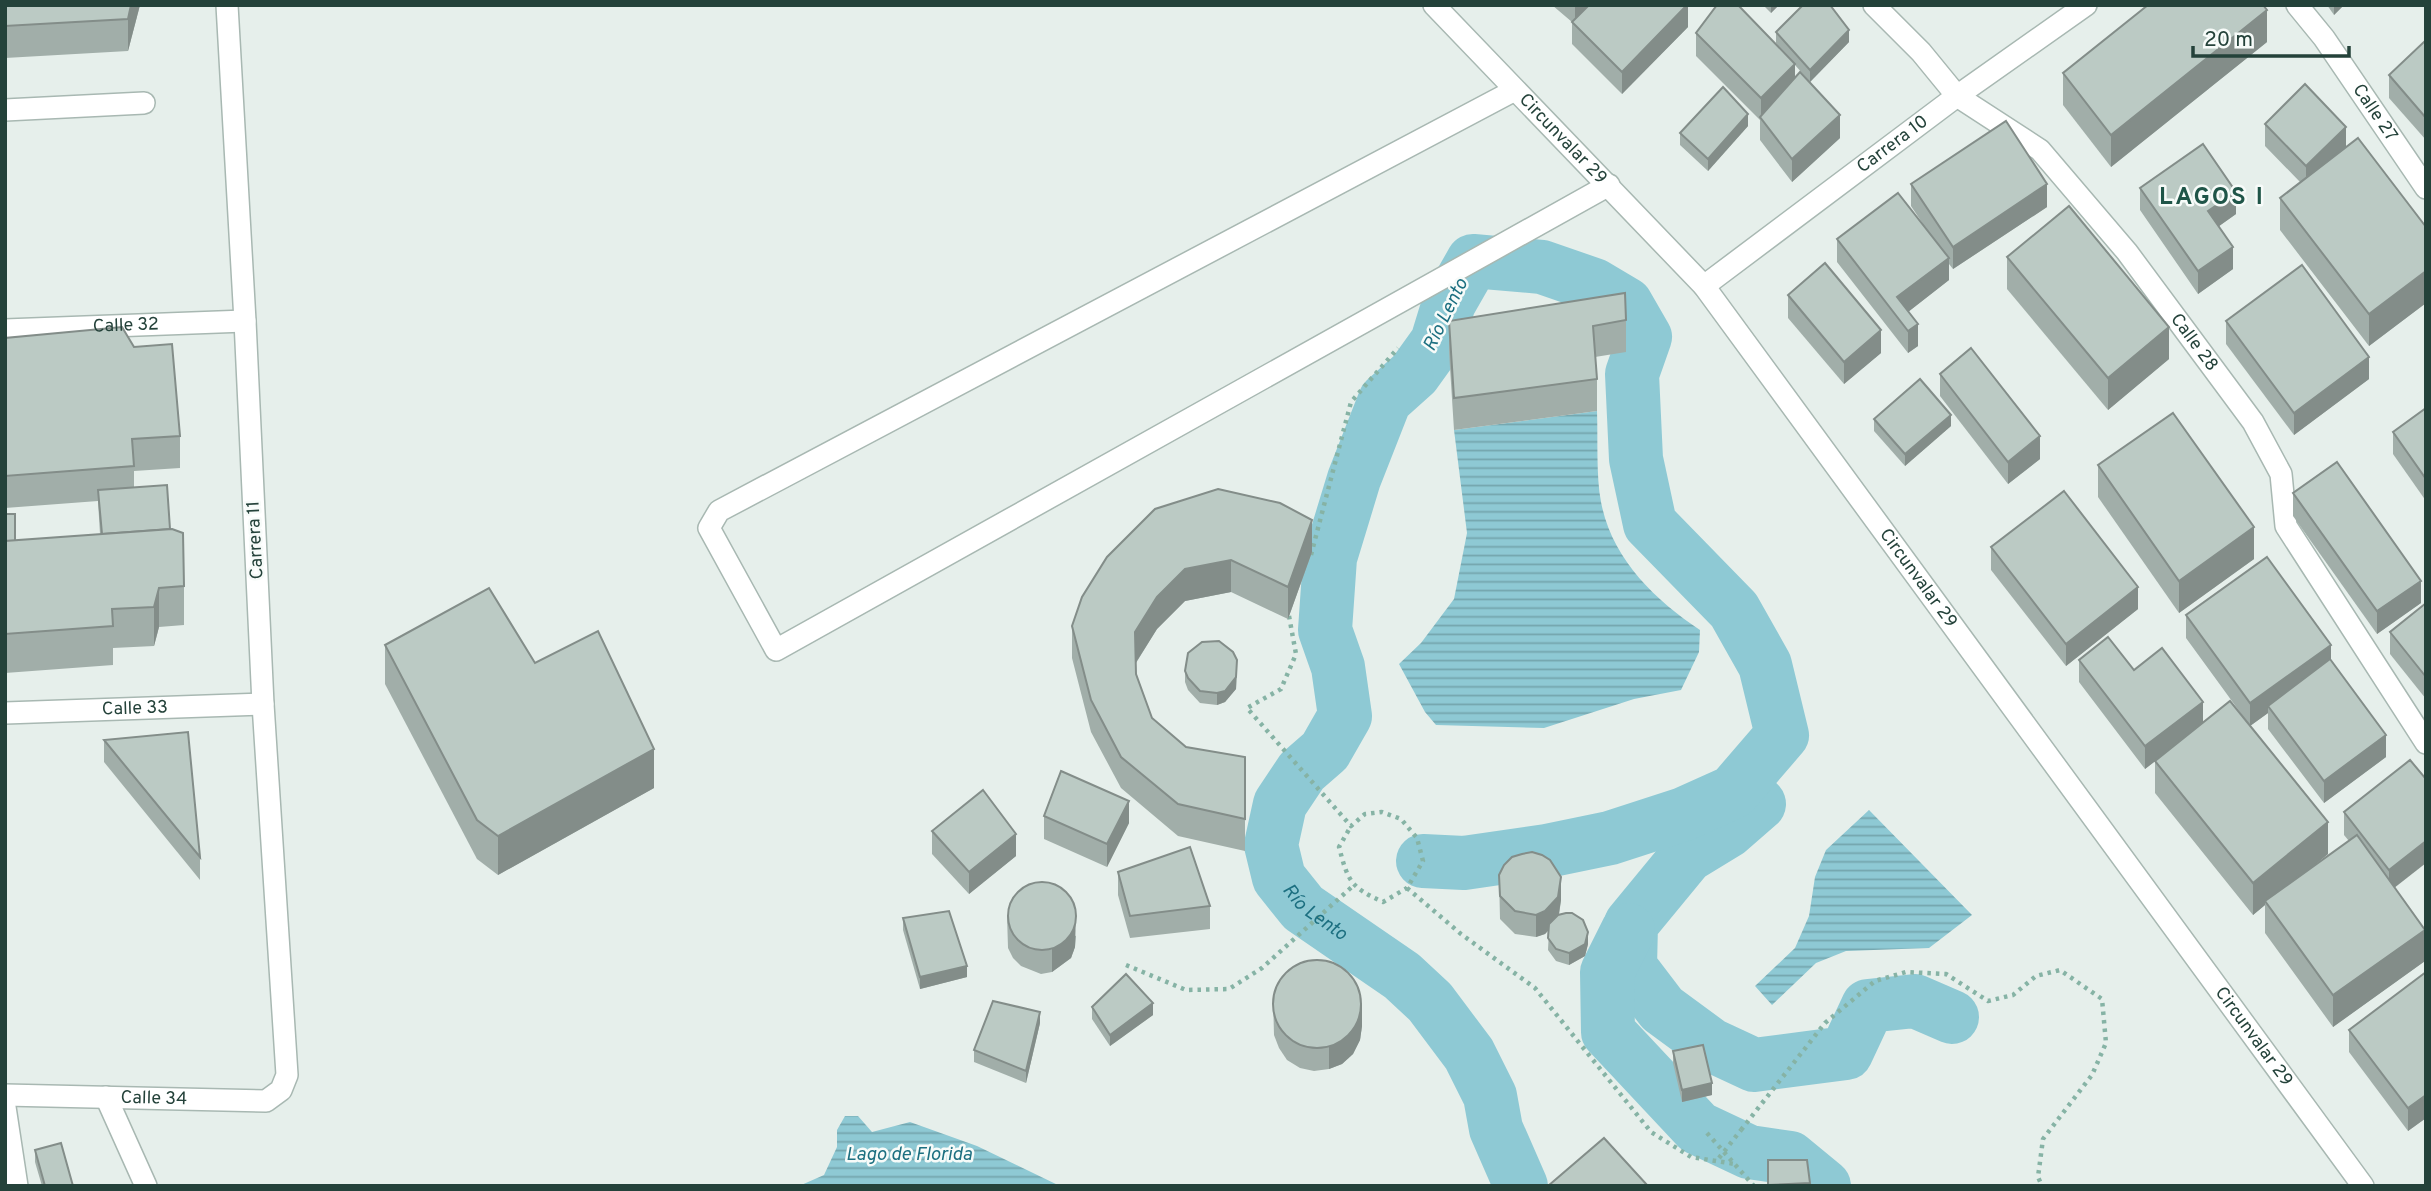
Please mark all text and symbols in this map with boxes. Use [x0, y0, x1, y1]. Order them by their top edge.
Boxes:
scale bar [2193, 14, 2349, 58]
text: 20 m [2204, 27, 2253, 54]
street label: Calle 27 [2347, 79, 2403, 146]
street label: Circunvalar 29 [1514, 89, 1612, 190]
street label: Carrera 10 [1852, 110, 1933, 179]
district label: LAGOS I [2159, 183, 2265, 213]
water label: Río Lento [1418, 274, 1474, 355]
street label: Calle 28 [2165, 309, 2223, 376]
street label: Calle 32 [93, 313, 159, 338]
street label: Carrera 11 [242, 500, 270, 580]
street label: Circunvalar 29 [1874, 524, 1962, 633]
street label: Calle 33 [101, 696, 168, 721]
water label: Río Lento [1277, 879, 1352, 947]
street label: Circunvalar 29 [2210, 982, 2298, 1091]
street label: Calle 34 [120, 1086, 187, 1111]
water label: Lago de Florida [846, 1143, 972, 1167]

